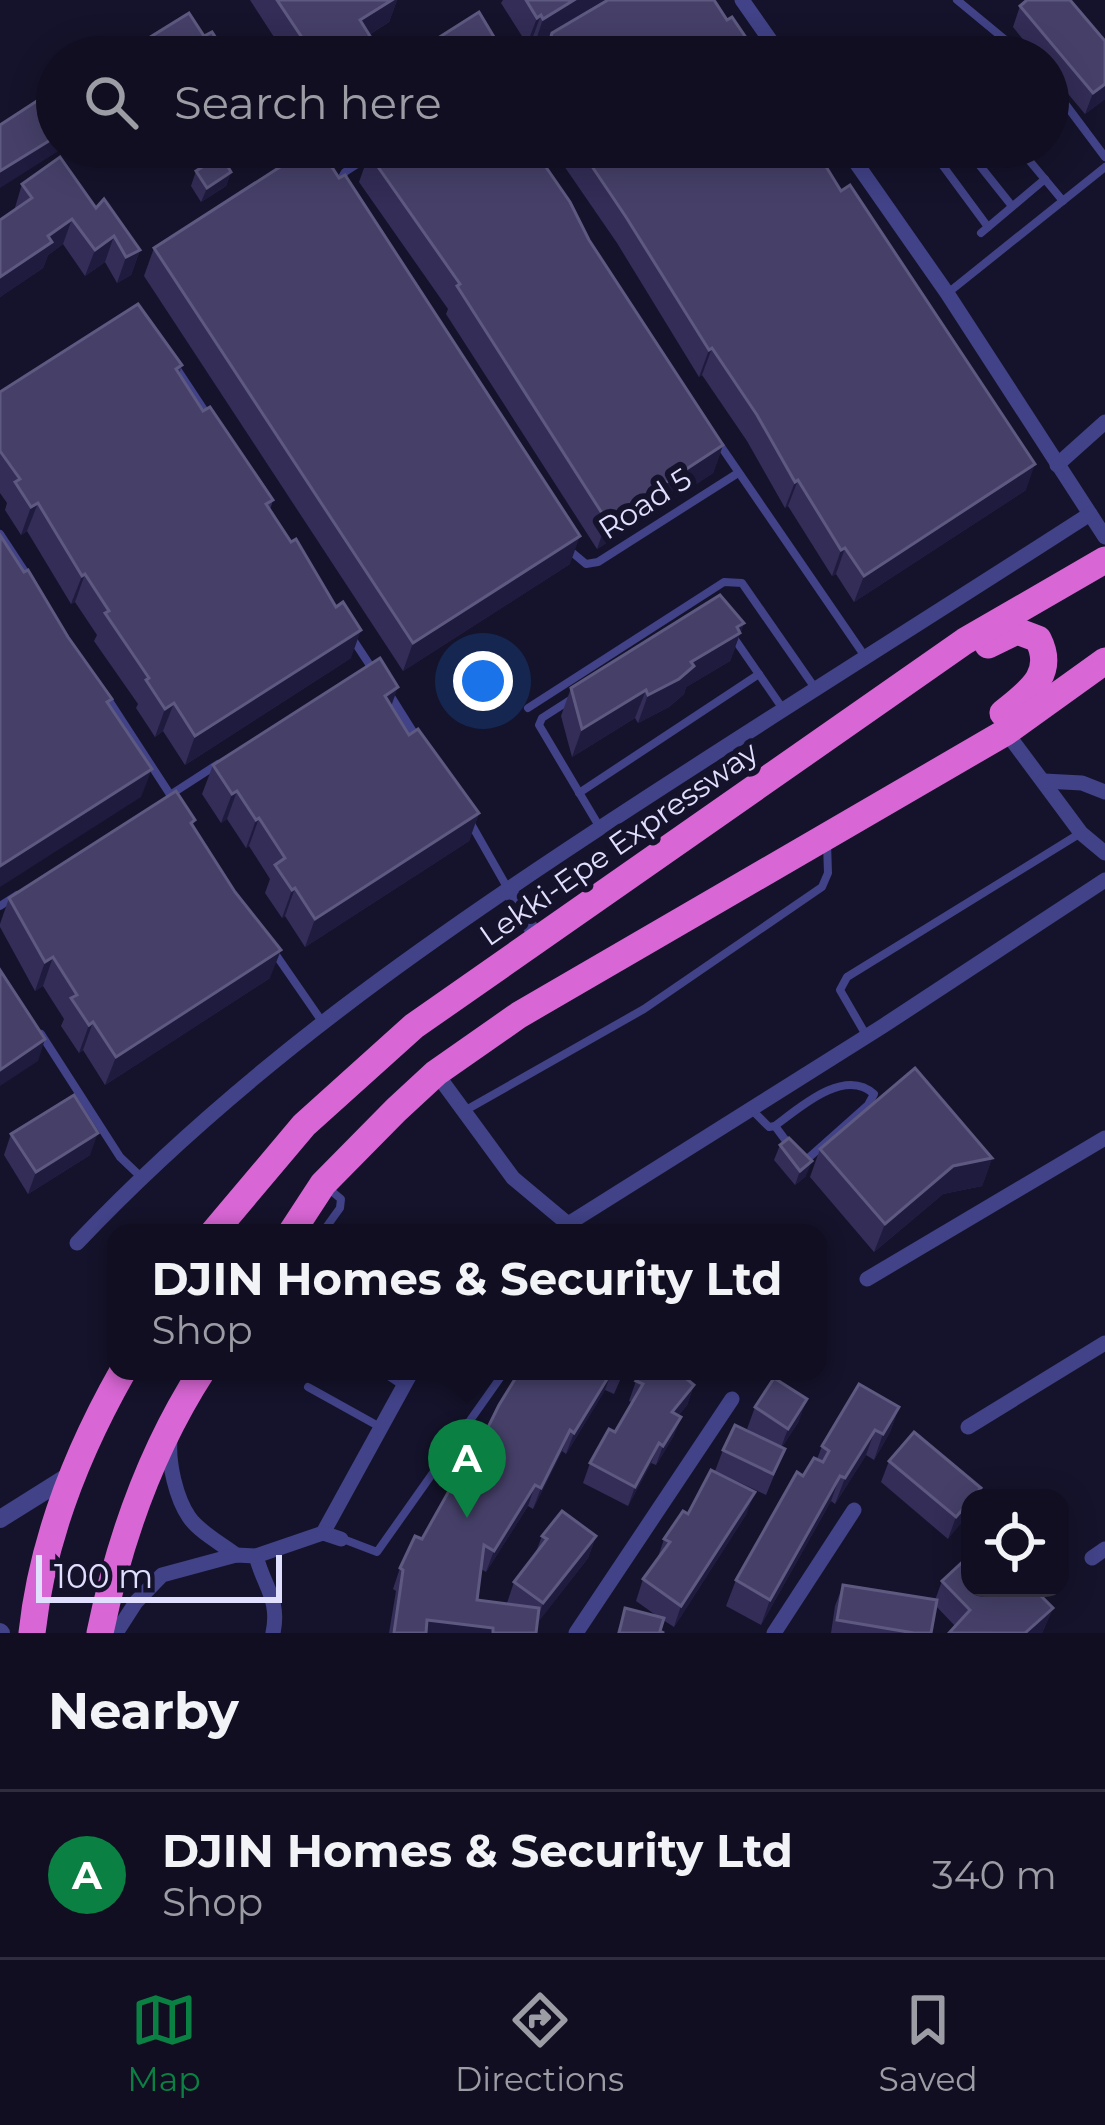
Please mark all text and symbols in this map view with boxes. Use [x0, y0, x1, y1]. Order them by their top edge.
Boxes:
search box [36, 36, 1069, 168]
icon: search [78, 69, 144, 135]
text: Search here [174, 75, 442, 130]
street label: Road 5 [591, 460, 698, 547]
your location [453, 651, 513, 711]
street label: Lekki-Epe Expressway [472, 733, 766, 954]
popup [107, 1224, 827, 1380]
text: DJIN Homes & Security Ltd [152, 1251, 782, 1306]
text: Shop [152, 1306, 253, 1354]
pin: A [428, 1419, 506, 1518]
map controls [961, 1489, 1069, 1597]
button: locate [961, 1489, 1069, 1597]
scale bar [36, 1549, 282, 1602]
text: 100 m [54, 1556, 153, 1596]
text: Nearby [48, 1680, 239, 1742]
text: DJIN Homes & Security Ltd [162, 1823, 793, 1878]
text: A [72, 1851, 102, 1899]
text: 340 m [932, 1851, 1057, 1899]
text: Shop [162, 1878, 263, 1926]
tab: Map [127, 1987, 201, 2099]
tab: Directions [455, 1987, 624, 2099]
tab: Saved [879, 1987, 978, 2099]

